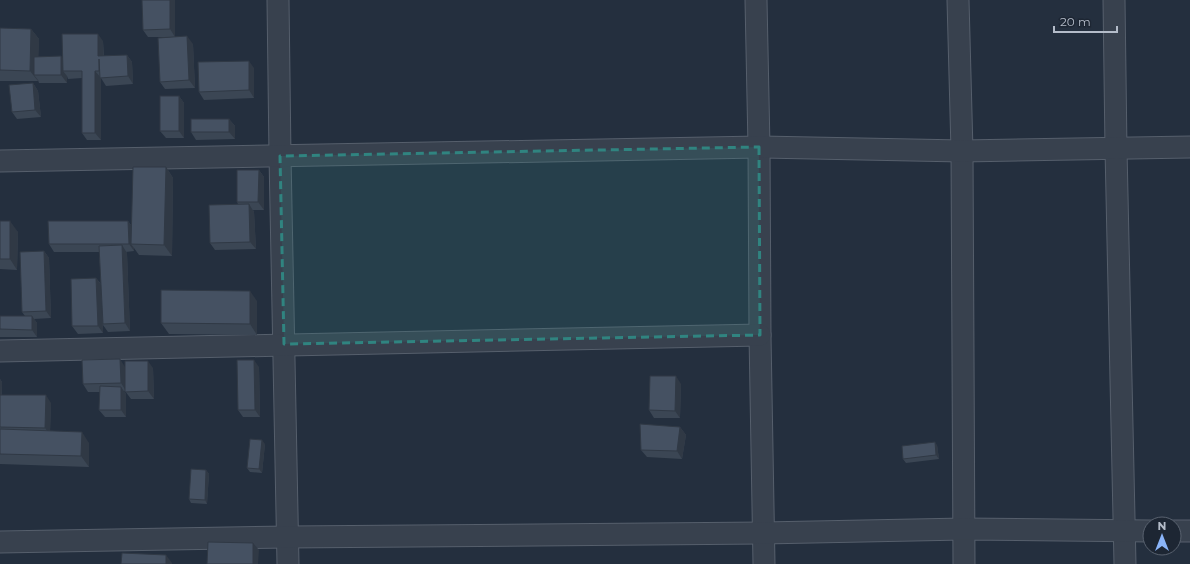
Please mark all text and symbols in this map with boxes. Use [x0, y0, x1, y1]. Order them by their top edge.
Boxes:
scale bar [1054, 8, 1117, 34]
text: 20 m [1060, 14, 1091, 29]
north arrow [1142, 516, 1182, 556]
text: N [1158, 519, 1166, 533]

